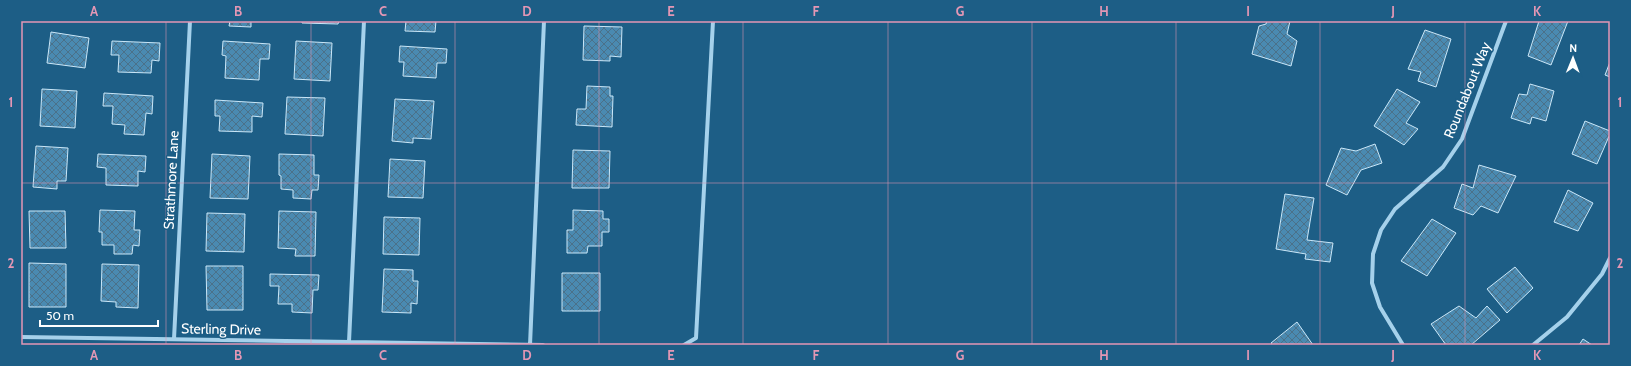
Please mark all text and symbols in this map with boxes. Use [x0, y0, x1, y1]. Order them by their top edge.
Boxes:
text: A [90, 3, 99, 19]
text: B [234, 3, 242, 19]
text: C [379, 3, 387, 19]
text: D [522, 3, 532, 19]
text: E [667, 3, 675, 19]
text: F [813, 3, 820, 19]
text: G [956, 3, 965, 19]
text: H [1099, 3, 1109, 19]
text: I [1246, 3, 1250, 19]
text: J [1390, 3, 1395, 19]
text: K [1533, 3, 1542, 19]
north arrow [1553, 38, 1593, 78]
street label: Roundabout Way [1439, 39, 1495, 141]
text: N [1569, 41, 1577, 55]
text: 1 [9, 94, 13, 110]
text: 1 [1618, 94, 1622, 110]
street label: Strathmore Lane [159, 130, 183, 230]
text: 2 [8, 255, 15, 271]
text: 2 [1617, 255, 1624, 271]
scale bar [40, 302, 158, 328]
text: 50 m [46, 308, 74, 323]
street label: Sterling Drive [181, 319, 261, 339]
text: A [90, 347, 99, 363]
text: B [234, 347, 242, 363]
text: C [379, 347, 387, 363]
text: D [522, 347, 532, 363]
text: E [667, 347, 675, 363]
text: F [813, 347, 820, 363]
text: G [956, 347, 965, 363]
text: H [1099, 347, 1109, 363]
text: I [1246, 347, 1250, 363]
text: J [1390, 347, 1395, 363]
text: K [1533, 347, 1542, 363]

